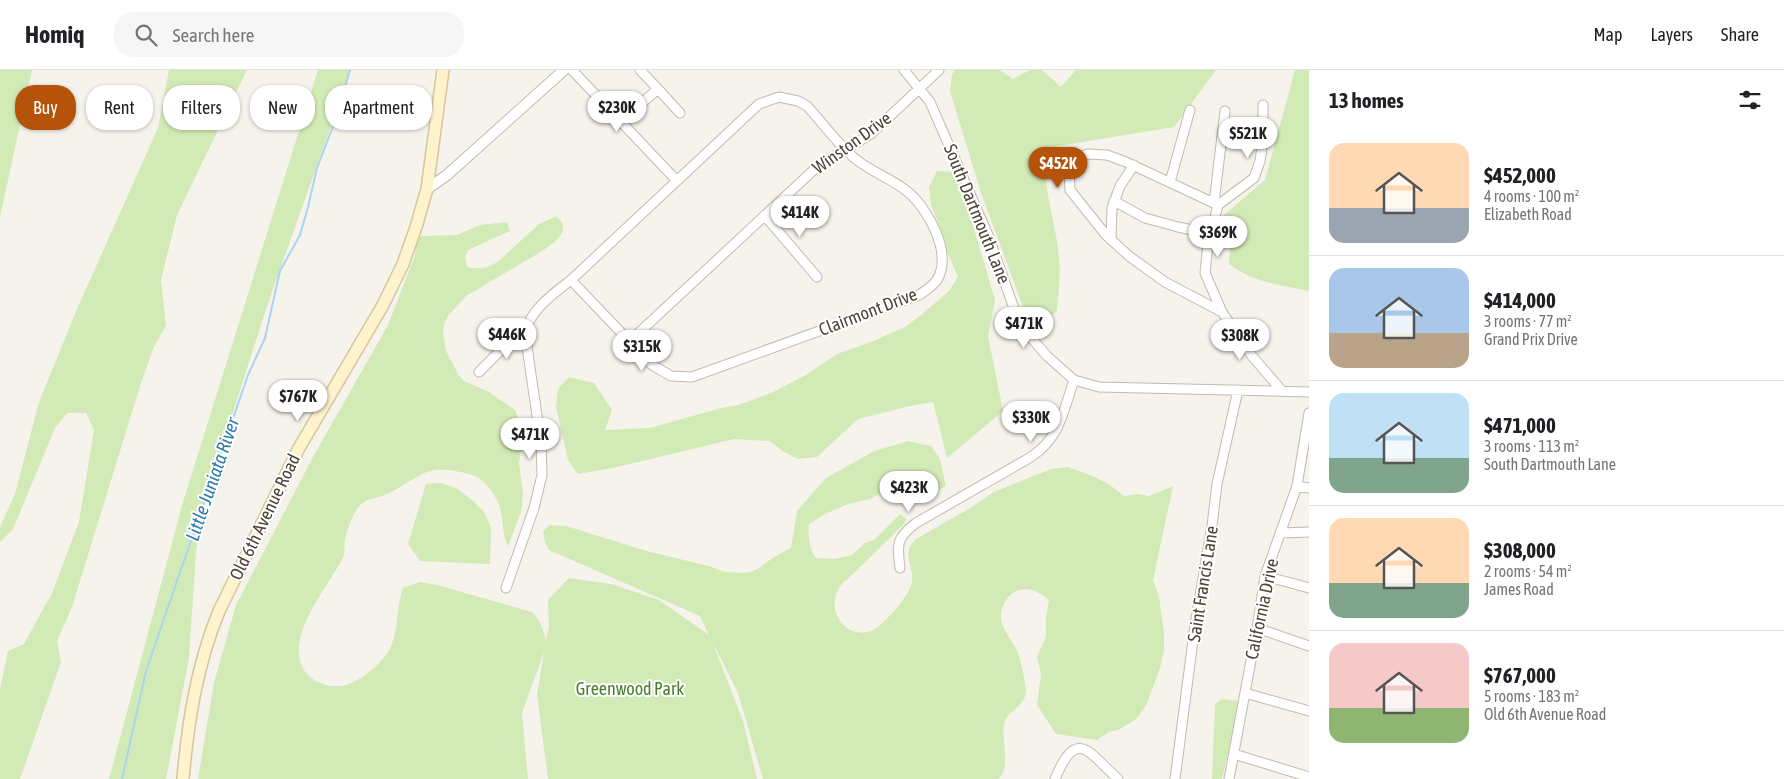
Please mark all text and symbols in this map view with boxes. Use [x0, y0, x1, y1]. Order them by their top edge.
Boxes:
search box [114, 12, 464, 57]
text: Homiq [25, 21, 84, 48]
icon: search [132, 21, 160, 49]
text: Search here [172, 24, 254, 46]
text: Map [1593, 24, 1622, 45]
text: Layers [1650, 24, 1693, 45]
text: Share [1721, 24, 1759, 45]
chip: Buy [15, 85, 76, 130]
chip: Rent [86, 85, 153, 130]
chip: Filters [163, 85, 240, 130]
chip: New [250, 85, 315, 130]
chip: Apartment [325, 85, 432, 130]
icon: filters [1736, 86, 1764, 114]
text: 13 homes [1329, 88, 1404, 112]
pin: $230K [582, 90, 652, 133]
text: $230K [598, 98, 636, 116]
street label: Winston Drive [808, 107, 895, 178]
pin: $521K [1213, 116, 1283, 159]
text: $521K [1229, 124, 1267, 142]
street label: South Dartmouth Lane [940, 141, 1015, 287]
pin: $452K [1023, 146, 1093, 189]
text: $452K [1039, 154, 1077, 172]
icon: home [1369, 163, 1429, 223]
text: $452,000 [1484, 163, 1556, 187]
text: 4 rooms · 100 m² [1484, 187, 1579, 205]
pin: $414K [765, 196, 835, 238]
text: $414K [781, 203, 819, 221]
text: Elizabeth Road [1484, 205, 1572, 223]
pin: $369K [1183, 216, 1253, 258]
text: $369K [1199, 223, 1237, 241]
street label: Clairmont Drive [816, 283, 920, 340]
icon: home [1369, 288, 1429, 348]
text: $414,000 [1484, 288, 1556, 312]
pin: $471K [989, 306, 1059, 349]
text: 3 rooms · 77 m² [1484, 312, 1572, 330]
text: $471K [1005, 314, 1043, 332]
pin: $446K [472, 318, 542, 360]
pin: $308K [1205, 318, 1275, 361]
text: $446K [488, 325, 526, 343]
text: $308K [1221, 326, 1259, 344]
pin: $315K [607, 330, 677, 372]
text: Grand Prix Drive [1484, 330, 1578, 348]
text: $315K [623, 337, 661, 355]
pin: $767K [263, 380, 333, 422]
text: $767K [279, 387, 317, 405]
pin: $330K [996, 400, 1066, 443]
text: $330K [1012, 408, 1050, 426]
water label: Little Juniata River [181, 413, 244, 543]
icon: home [1369, 413, 1429, 473]
text: $471,000 [1484, 413, 1556, 437]
pin: $471K [495, 418, 565, 460]
text: $471K [511, 425, 549, 443]
text: 3 rooms · 113 m² [1484, 437, 1579, 455]
street label: Old 6th Avenue Road [225, 450, 304, 583]
text: South Dartmouth Lane [1484, 455, 1616, 473]
pin: $423K [874, 470, 944, 513]
text: $423K [890, 478, 928, 496]
street label: Saint Francis Lane [1183, 524, 1222, 643]
icon: home [1369, 538, 1429, 598]
text: $308,000 [1484, 538, 1556, 562]
street label: California Drive [1241, 556, 1282, 661]
text: 2 rooms · 54 m² [1484, 562, 1572, 580]
text: James Road [1484, 580, 1554, 598]
icon: home [1369, 663, 1429, 723]
text: $767,000 [1484, 663, 1556, 687]
park label: Greenwood Park [576, 678, 684, 699]
text: 5 rooms · 183 m² [1484, 687, 1579, 705]
text: Old 6th Avenue Road [1484, 705, 1606, 723]

